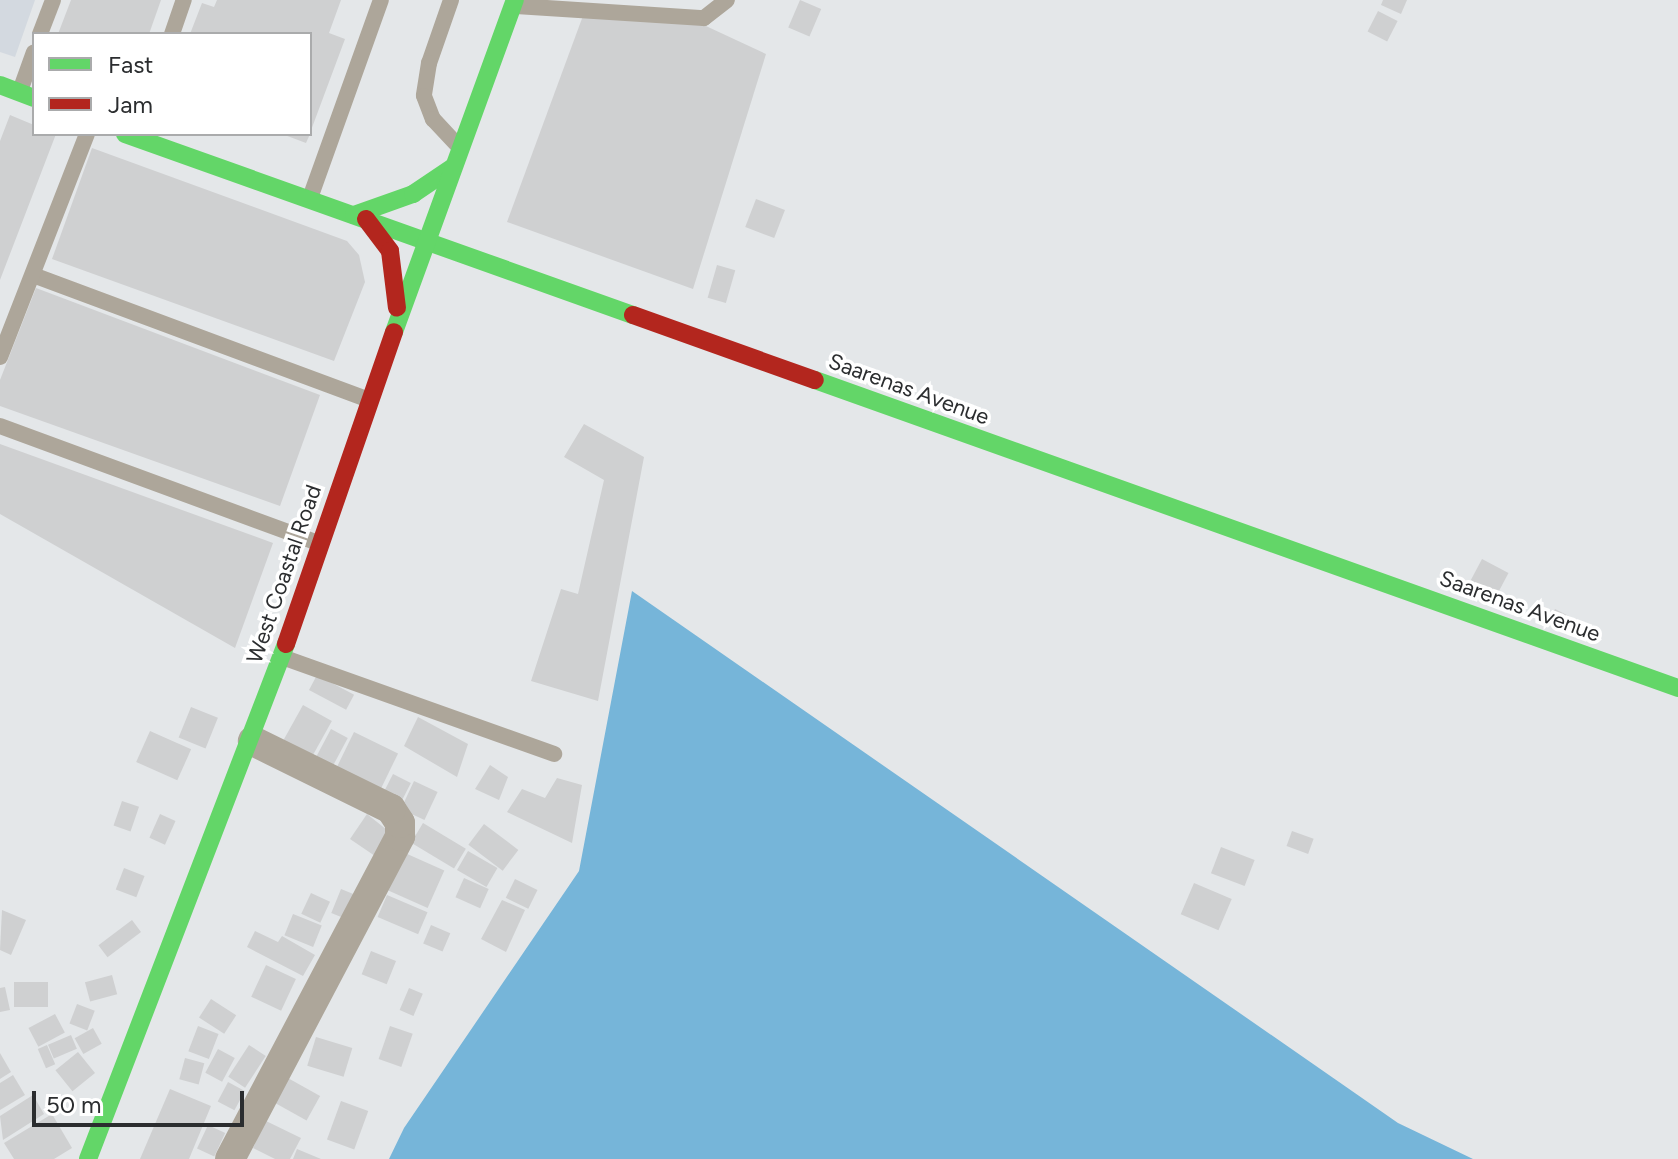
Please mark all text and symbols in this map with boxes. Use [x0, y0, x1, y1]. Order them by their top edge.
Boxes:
legend [32, 32, 312, 136]
text: Fast [108, 50, 153, 79]
text: Jam [108, 90, 153, 119]
street label: Saarenas Avenue [825, 348, 993, 430]
street label: West Coastal Road [241, 481, 327, 667]
street label: Saarenas Avenue [1436, 565, 1604, 647]
scale bar [36, 1075, 248, 1125]
text: 50 m [46, 1090, 102, 1119]

